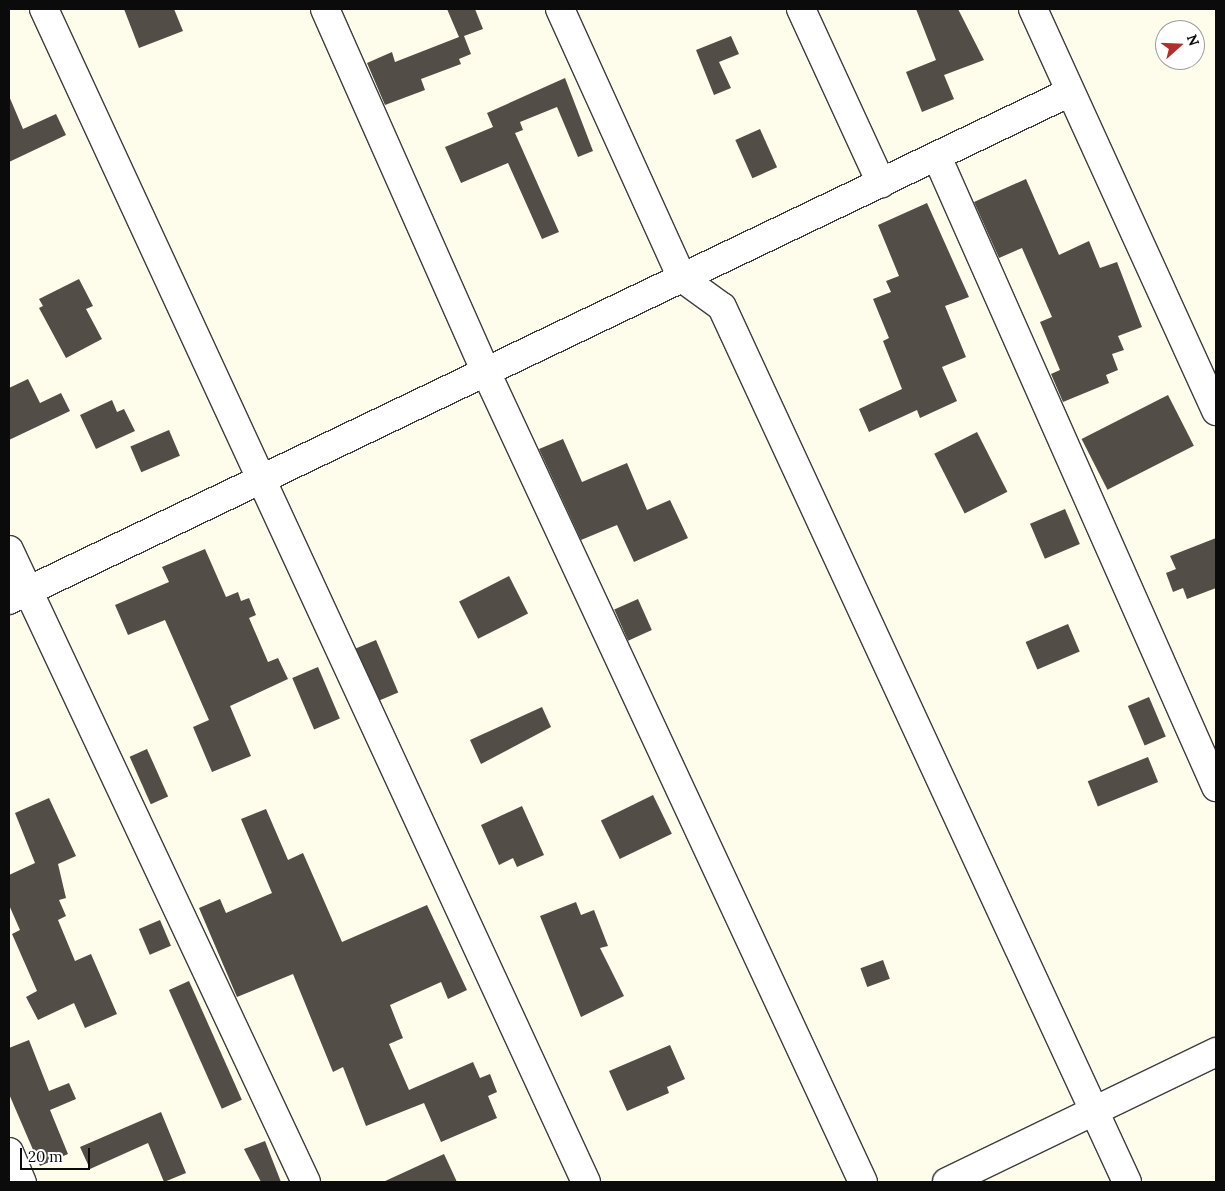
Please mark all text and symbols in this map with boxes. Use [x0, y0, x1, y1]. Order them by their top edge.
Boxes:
north arrow [1155, 20, 1205, 70]
text: N [1183, 32, 1203, 48]
scale bar [22, 1138, 92, 1170]
text: 20 m [28, 1147, 63, 1166]

